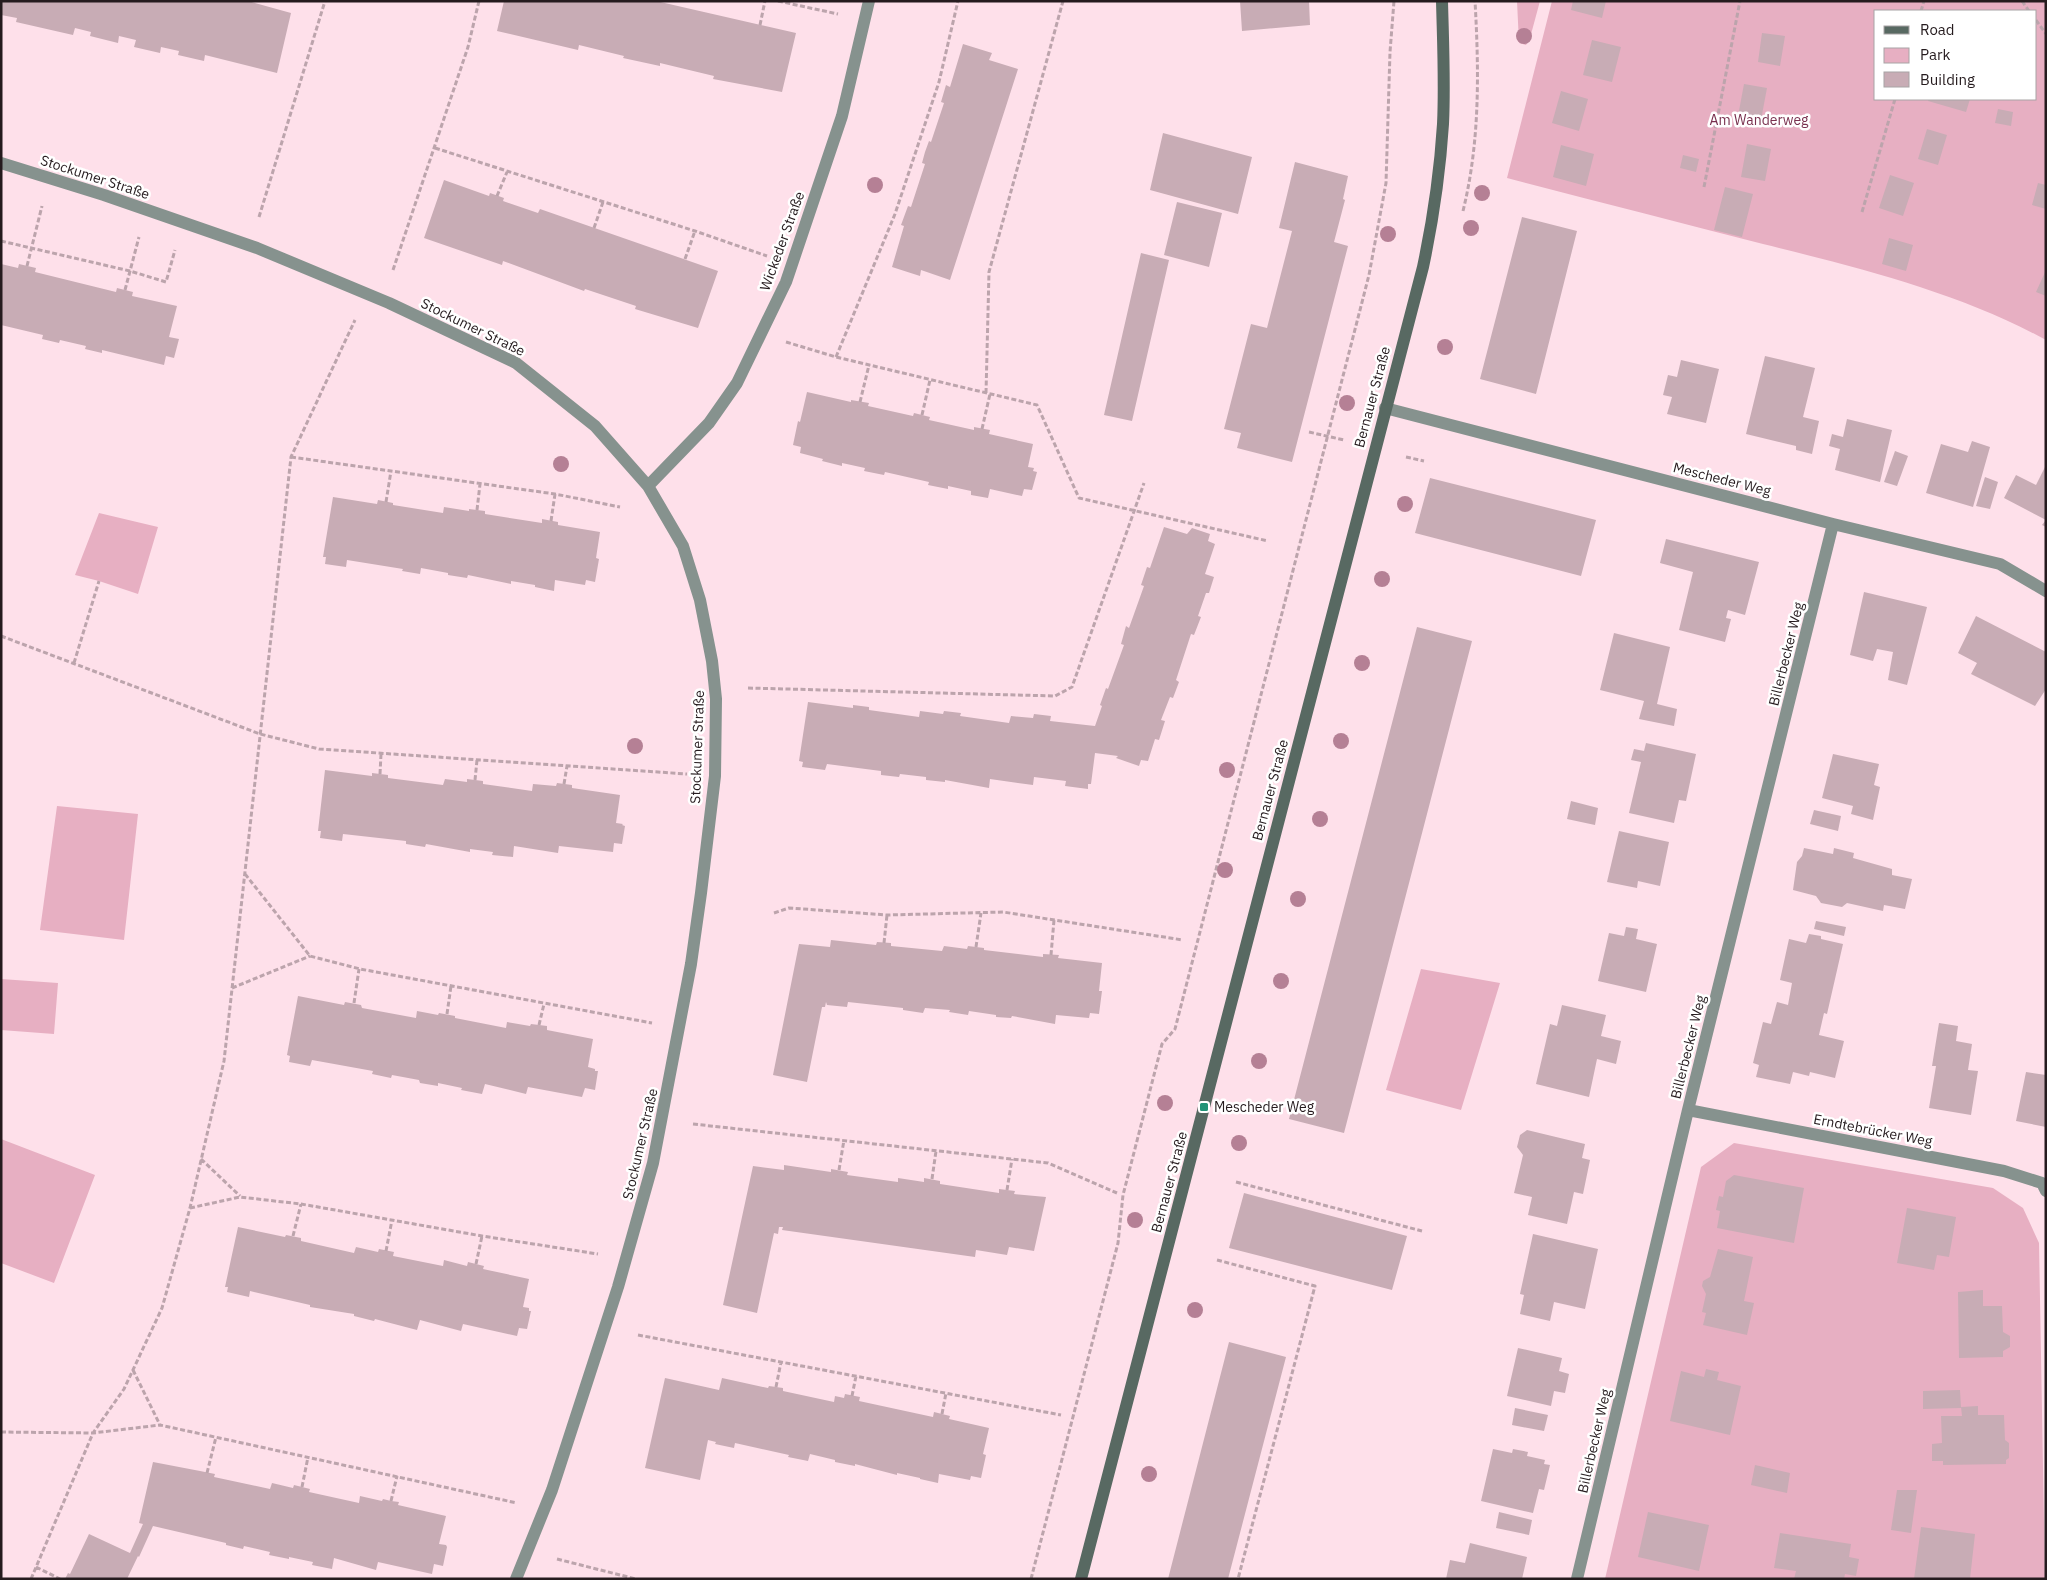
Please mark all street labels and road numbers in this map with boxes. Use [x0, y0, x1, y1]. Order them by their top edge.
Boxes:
street label: Stockumer Straße [38, 151, 152, 203]
street label: Wickeder Straße [756, 189, 808, 293]
street label: Stockumer Straße [418, 294, 528, 360]
street label: Bernauer Straße [1350, 344, 1394, 449]
street label: Mescheder Weg [1671, 458, 1773, 500]
street label: Billerbecker Weg [1764, 600, 1808, 708]
street label: Stockumer Straße [686, 690, 708, 804]
street label: Bernauer Straße [1248, 737, 1292, 842]
street label: Billerbecker Weg [1666, 993, 1710, 1101]
street label: Stockumer Straße [618, 1086, 662, 1201]
street label: Erndtebrücker Weg [1812, 1110, 1935, 1150]
street label: Bernauer Straße [1147, 1129, 1191, 1234]
street label: Billerbecker Weg [1573, 1387, 1615, 1495]

